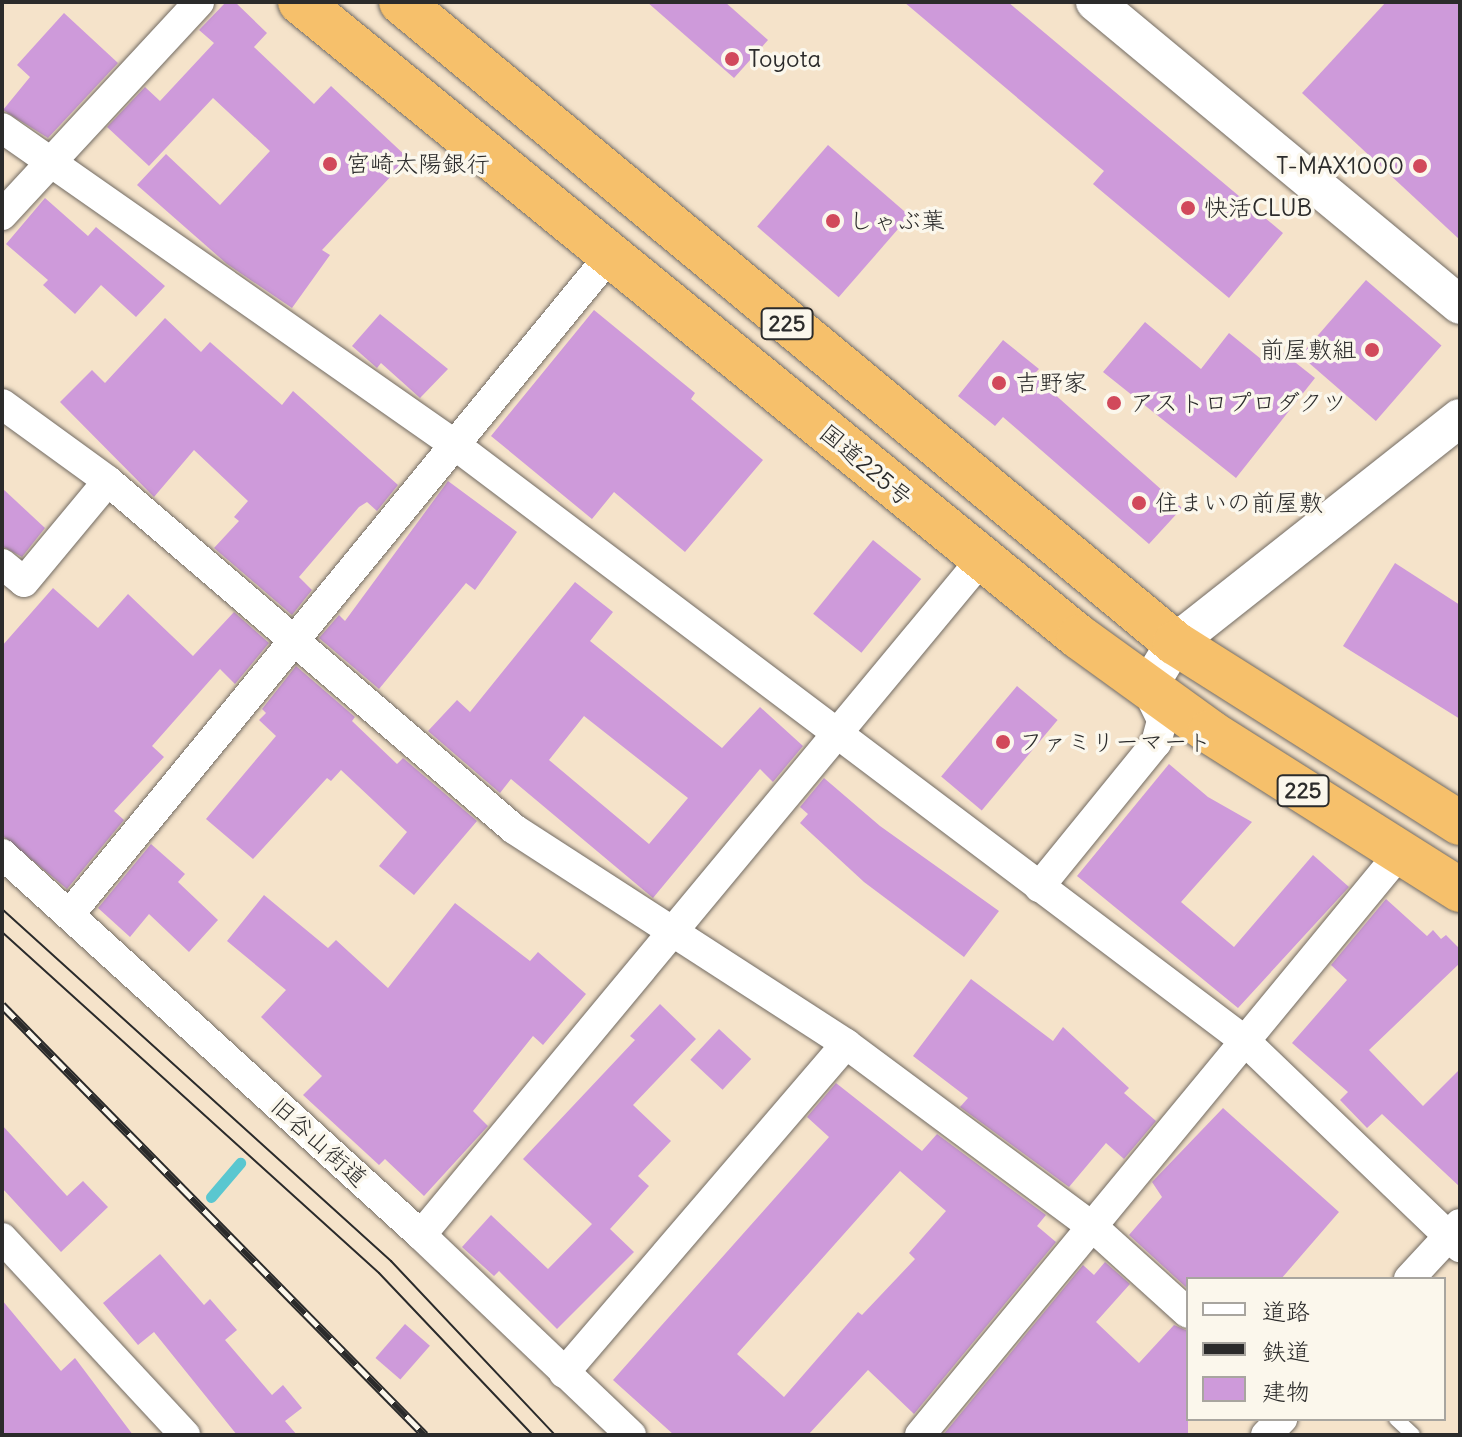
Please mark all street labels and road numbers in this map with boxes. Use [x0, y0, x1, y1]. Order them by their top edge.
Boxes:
road number: 225 [759, 306, 815, 342]
street label: 国道225号 [814, 418, 918, 512]
road number: 225 [1275, 773, 1331, 809]
street label: 旧谷山街道 [265, 1091, 373, 1193]

